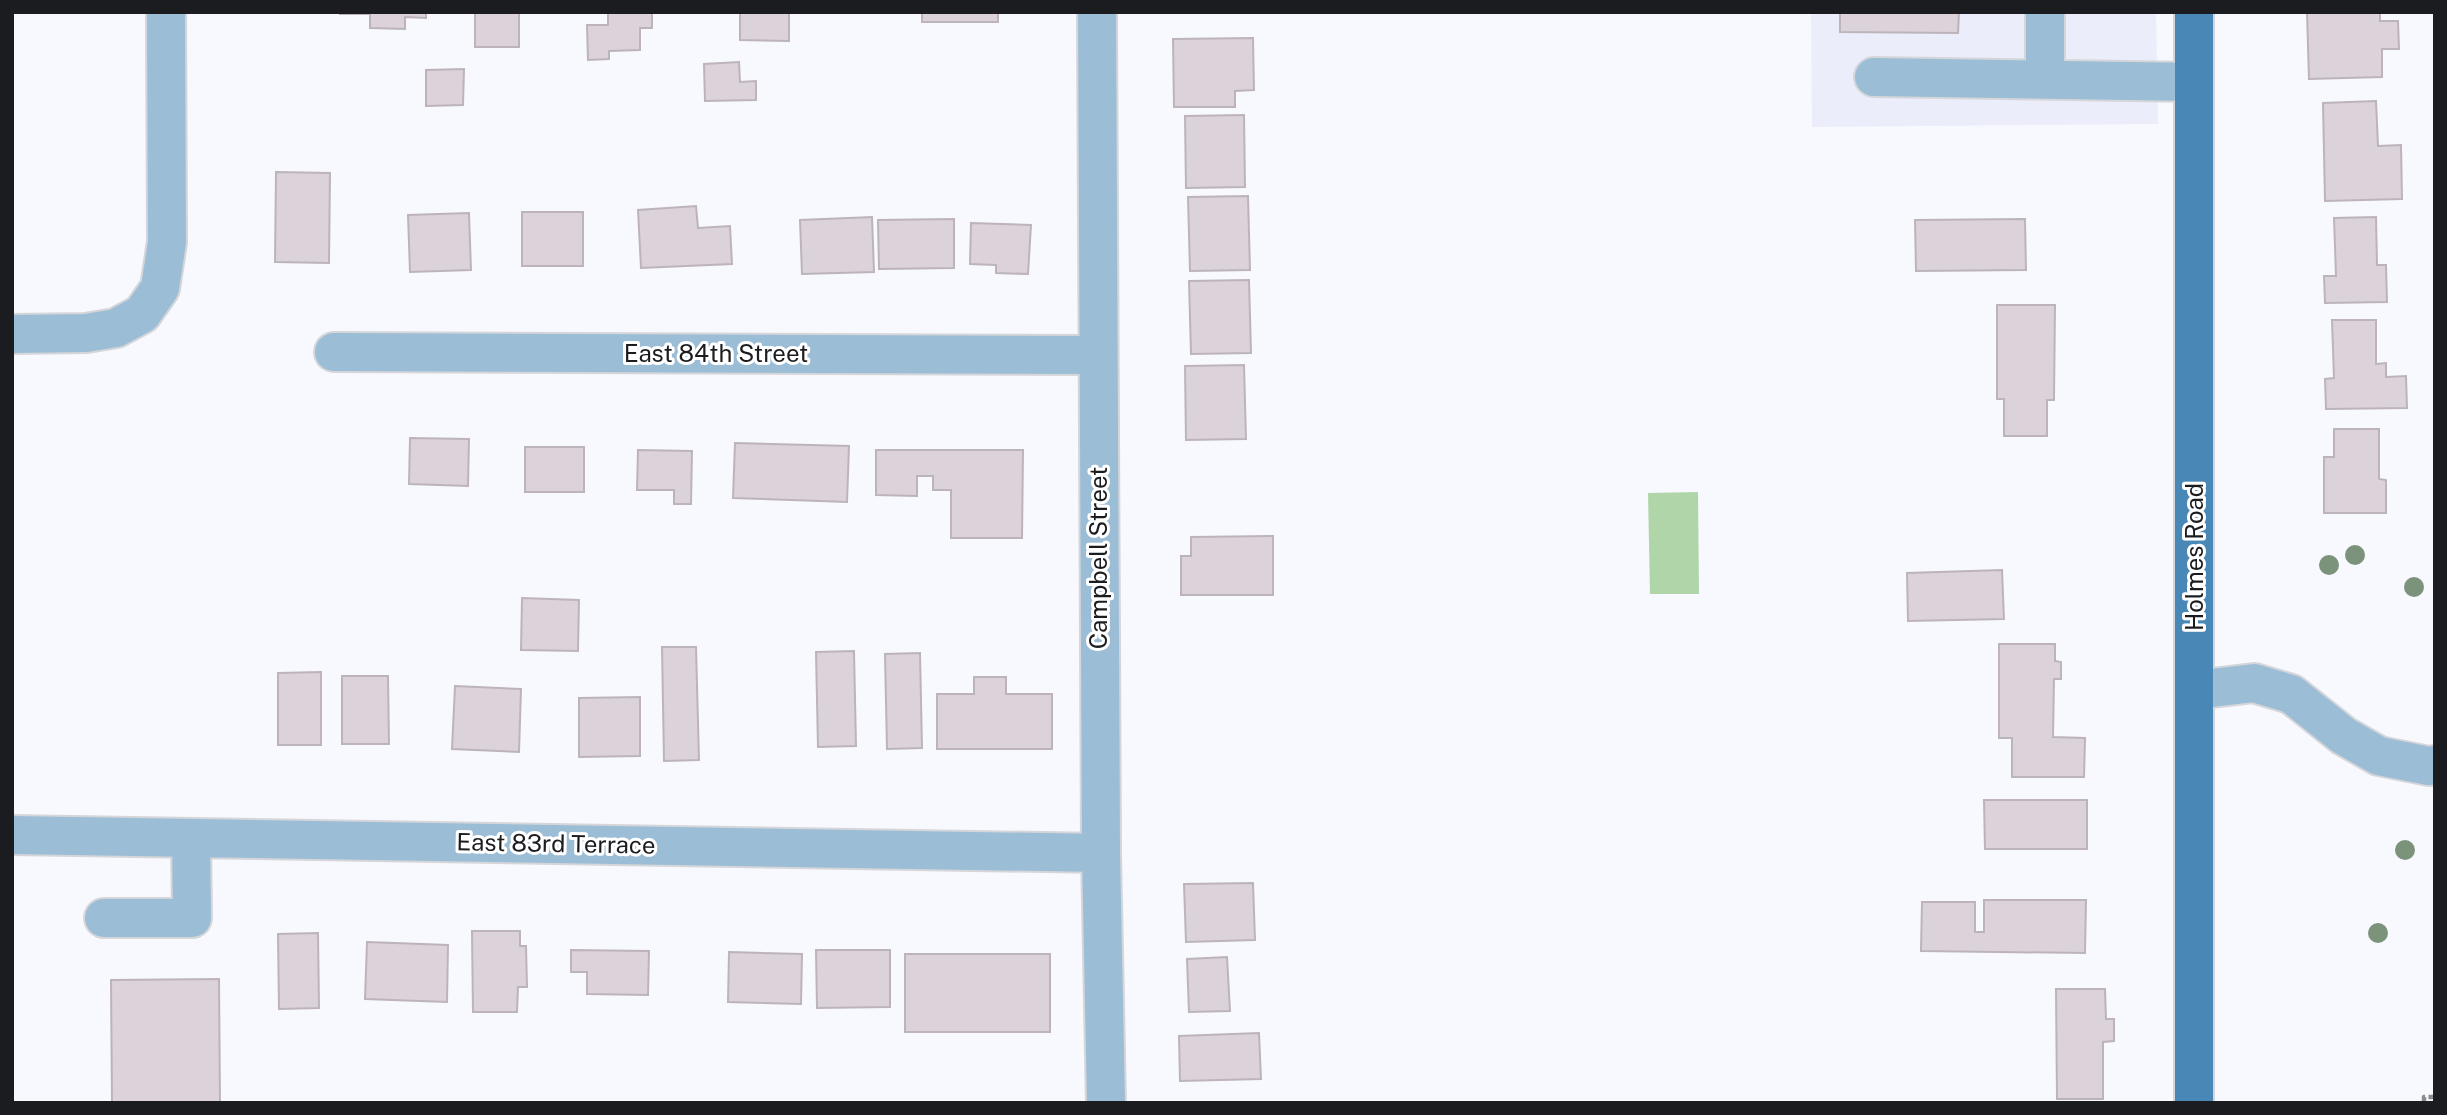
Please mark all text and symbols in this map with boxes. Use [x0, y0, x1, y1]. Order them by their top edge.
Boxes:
street label: East 84th Street [624, 339, 808, 367]
street label: Campbell Street [1084, 467, 1112, 649]
street label: Holmes Road [2180, 483, 2208, 631]
street label: East 83rd Terrace [456, 827, 656, 859]

